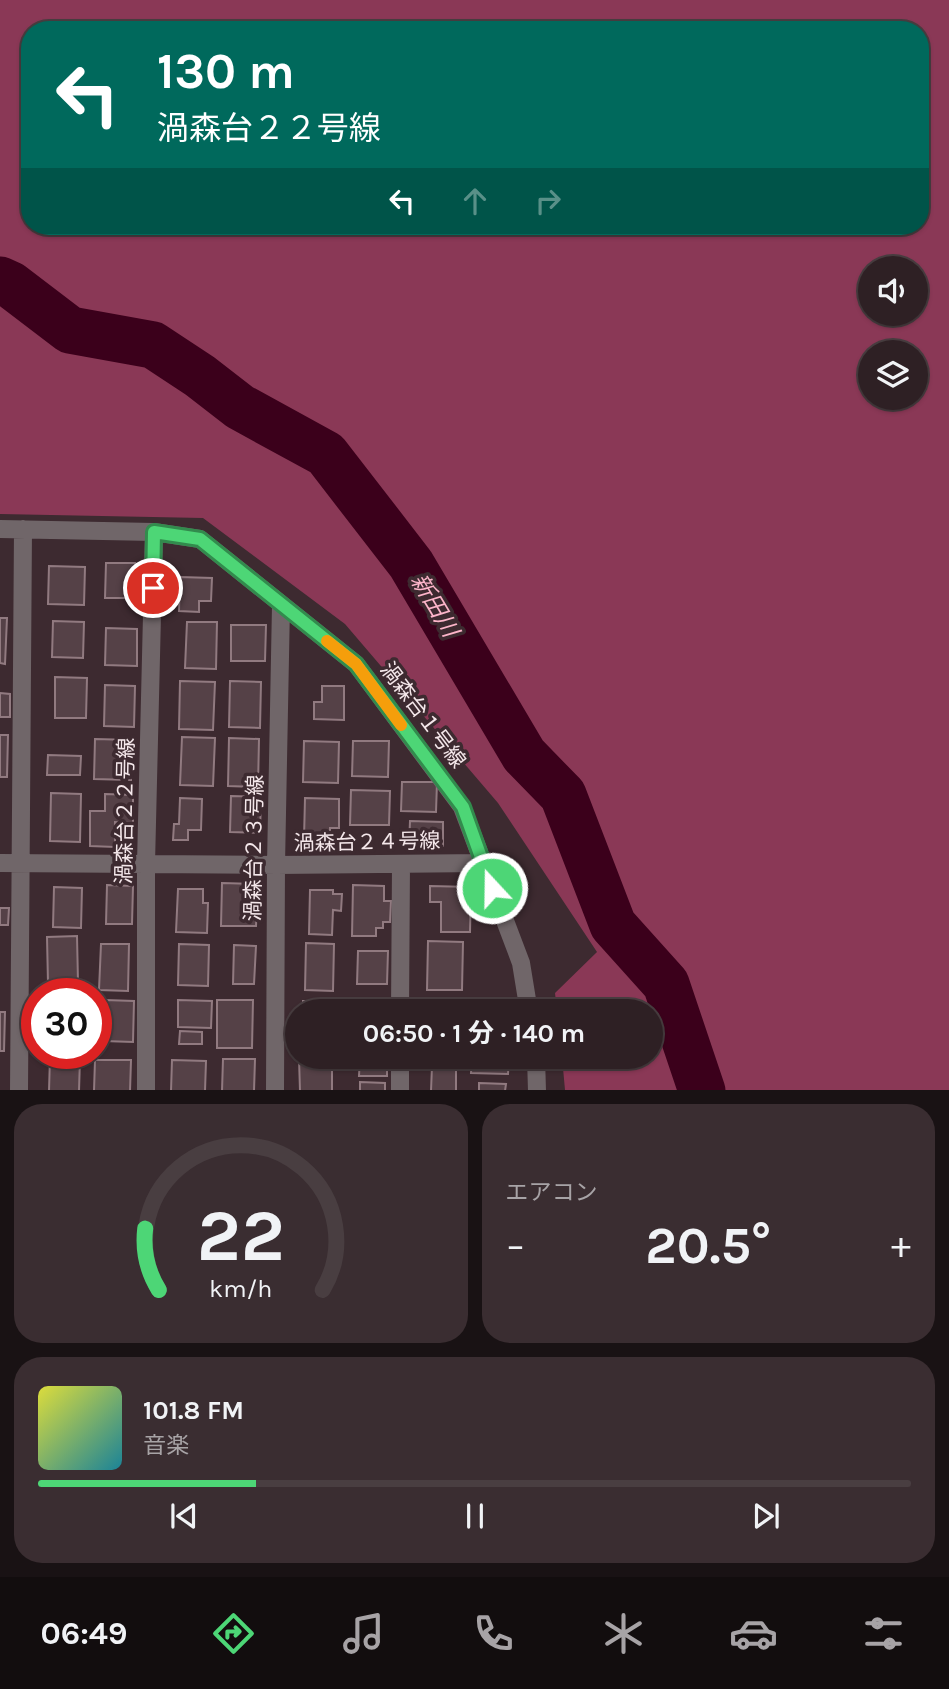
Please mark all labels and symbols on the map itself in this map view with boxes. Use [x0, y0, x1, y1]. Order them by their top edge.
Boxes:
pin [123, 558, 183, 618]
water label: 新田川 [405, 569, 465, 644]
street label: 渦森台１号線 [376, 657, 470, 773]
street label: 渦森台２２号線 [112, 737, 138, 885]
street label: 渦森台２３号線 [241, 774, 267, 922]
street label: 渦森台２４号線 [293, 829, 441, 855]
position arrow [455, 851, 529, 925]
speed limit sign: 30 [21, 978, 112, 1069]

